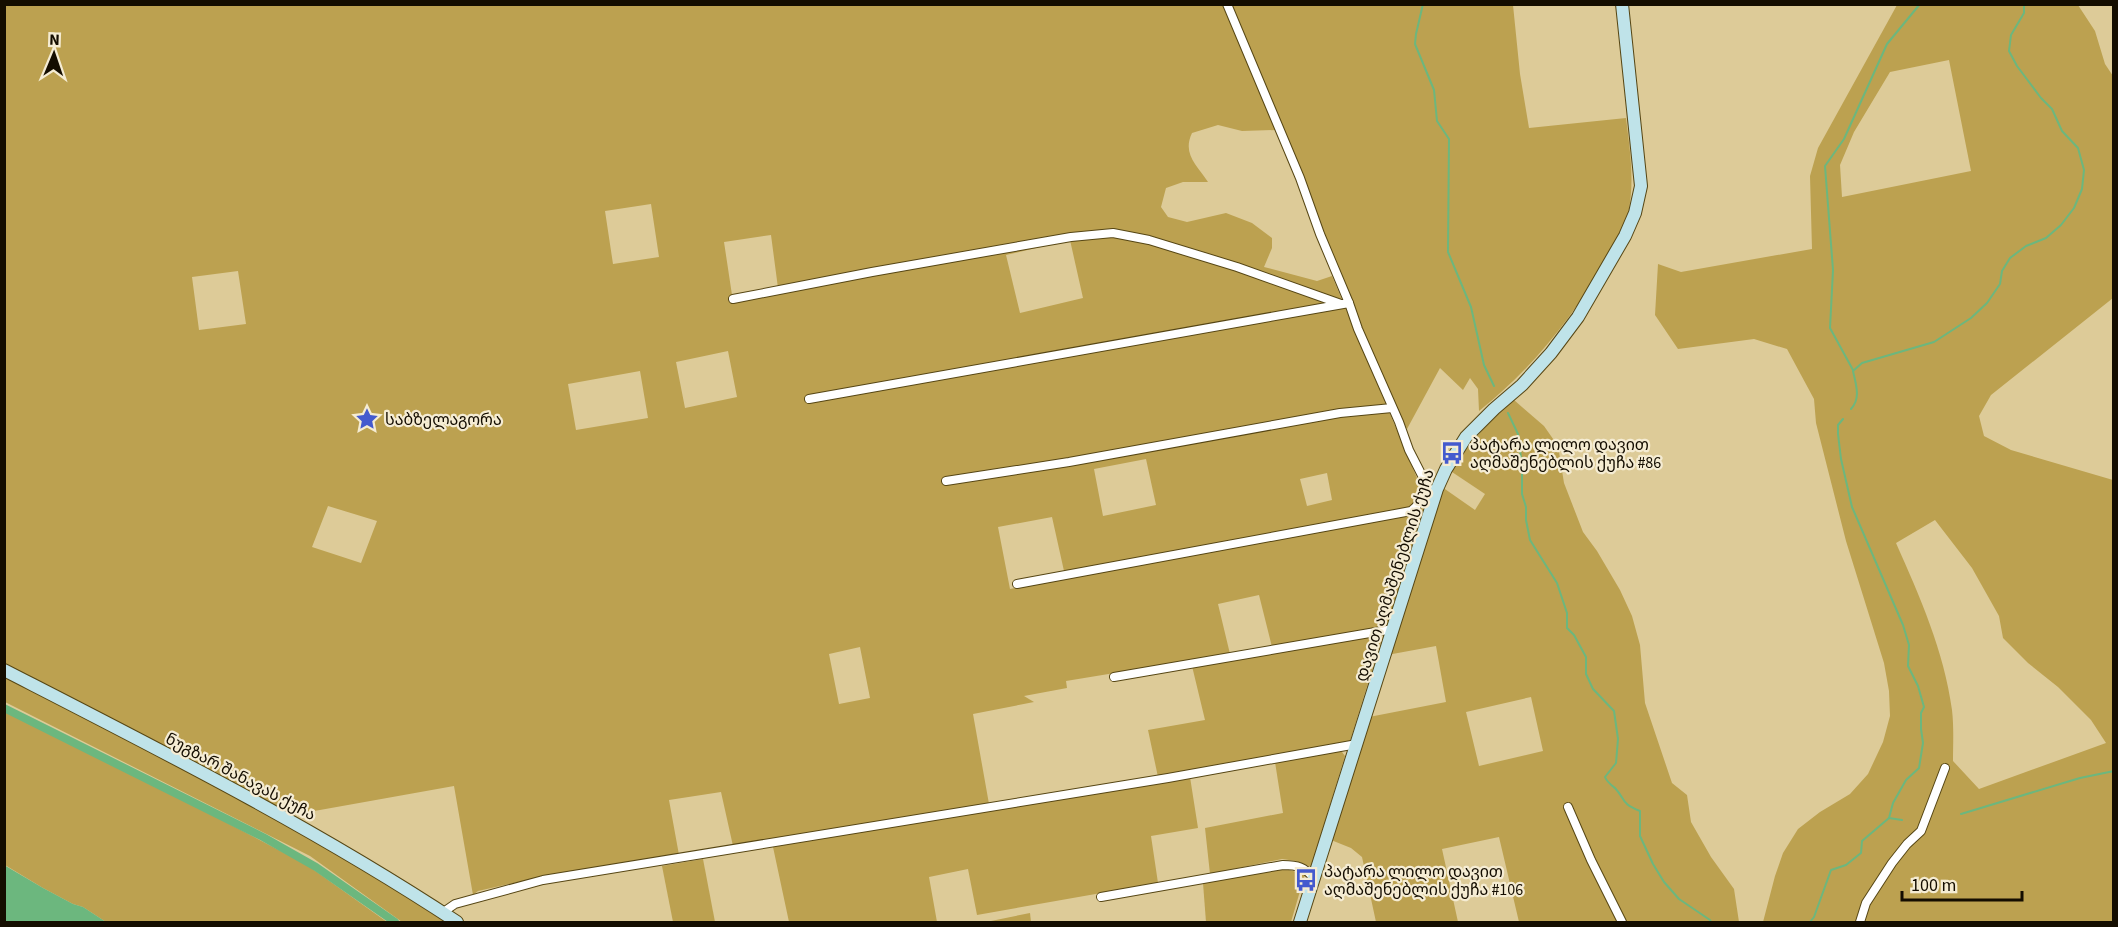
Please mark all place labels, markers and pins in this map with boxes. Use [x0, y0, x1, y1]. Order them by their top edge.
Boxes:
place icon: საბზელაგორა [354, 406, 380, 432]
place label: საბზელაგორა [385, 409, 502, 431]
place label: პატარა ლილო დავით აღმაშენებლის ქუჩა #86 [1470, 434, 1661, 474]
bus stop icon: პატარა ლილო დავით აღმაშენებლის ქუჩა #86 [1439, 440, 1465, 466]
place label: პატარა ლილო დავით აღმაშენებლის ქუჩა #106 [1324, 861, 1523, 901]
bus stop icon: პატარა ლილო დავით აღმაშენებლის ქუჩა #106 [1293, 867, 1319, 893]

